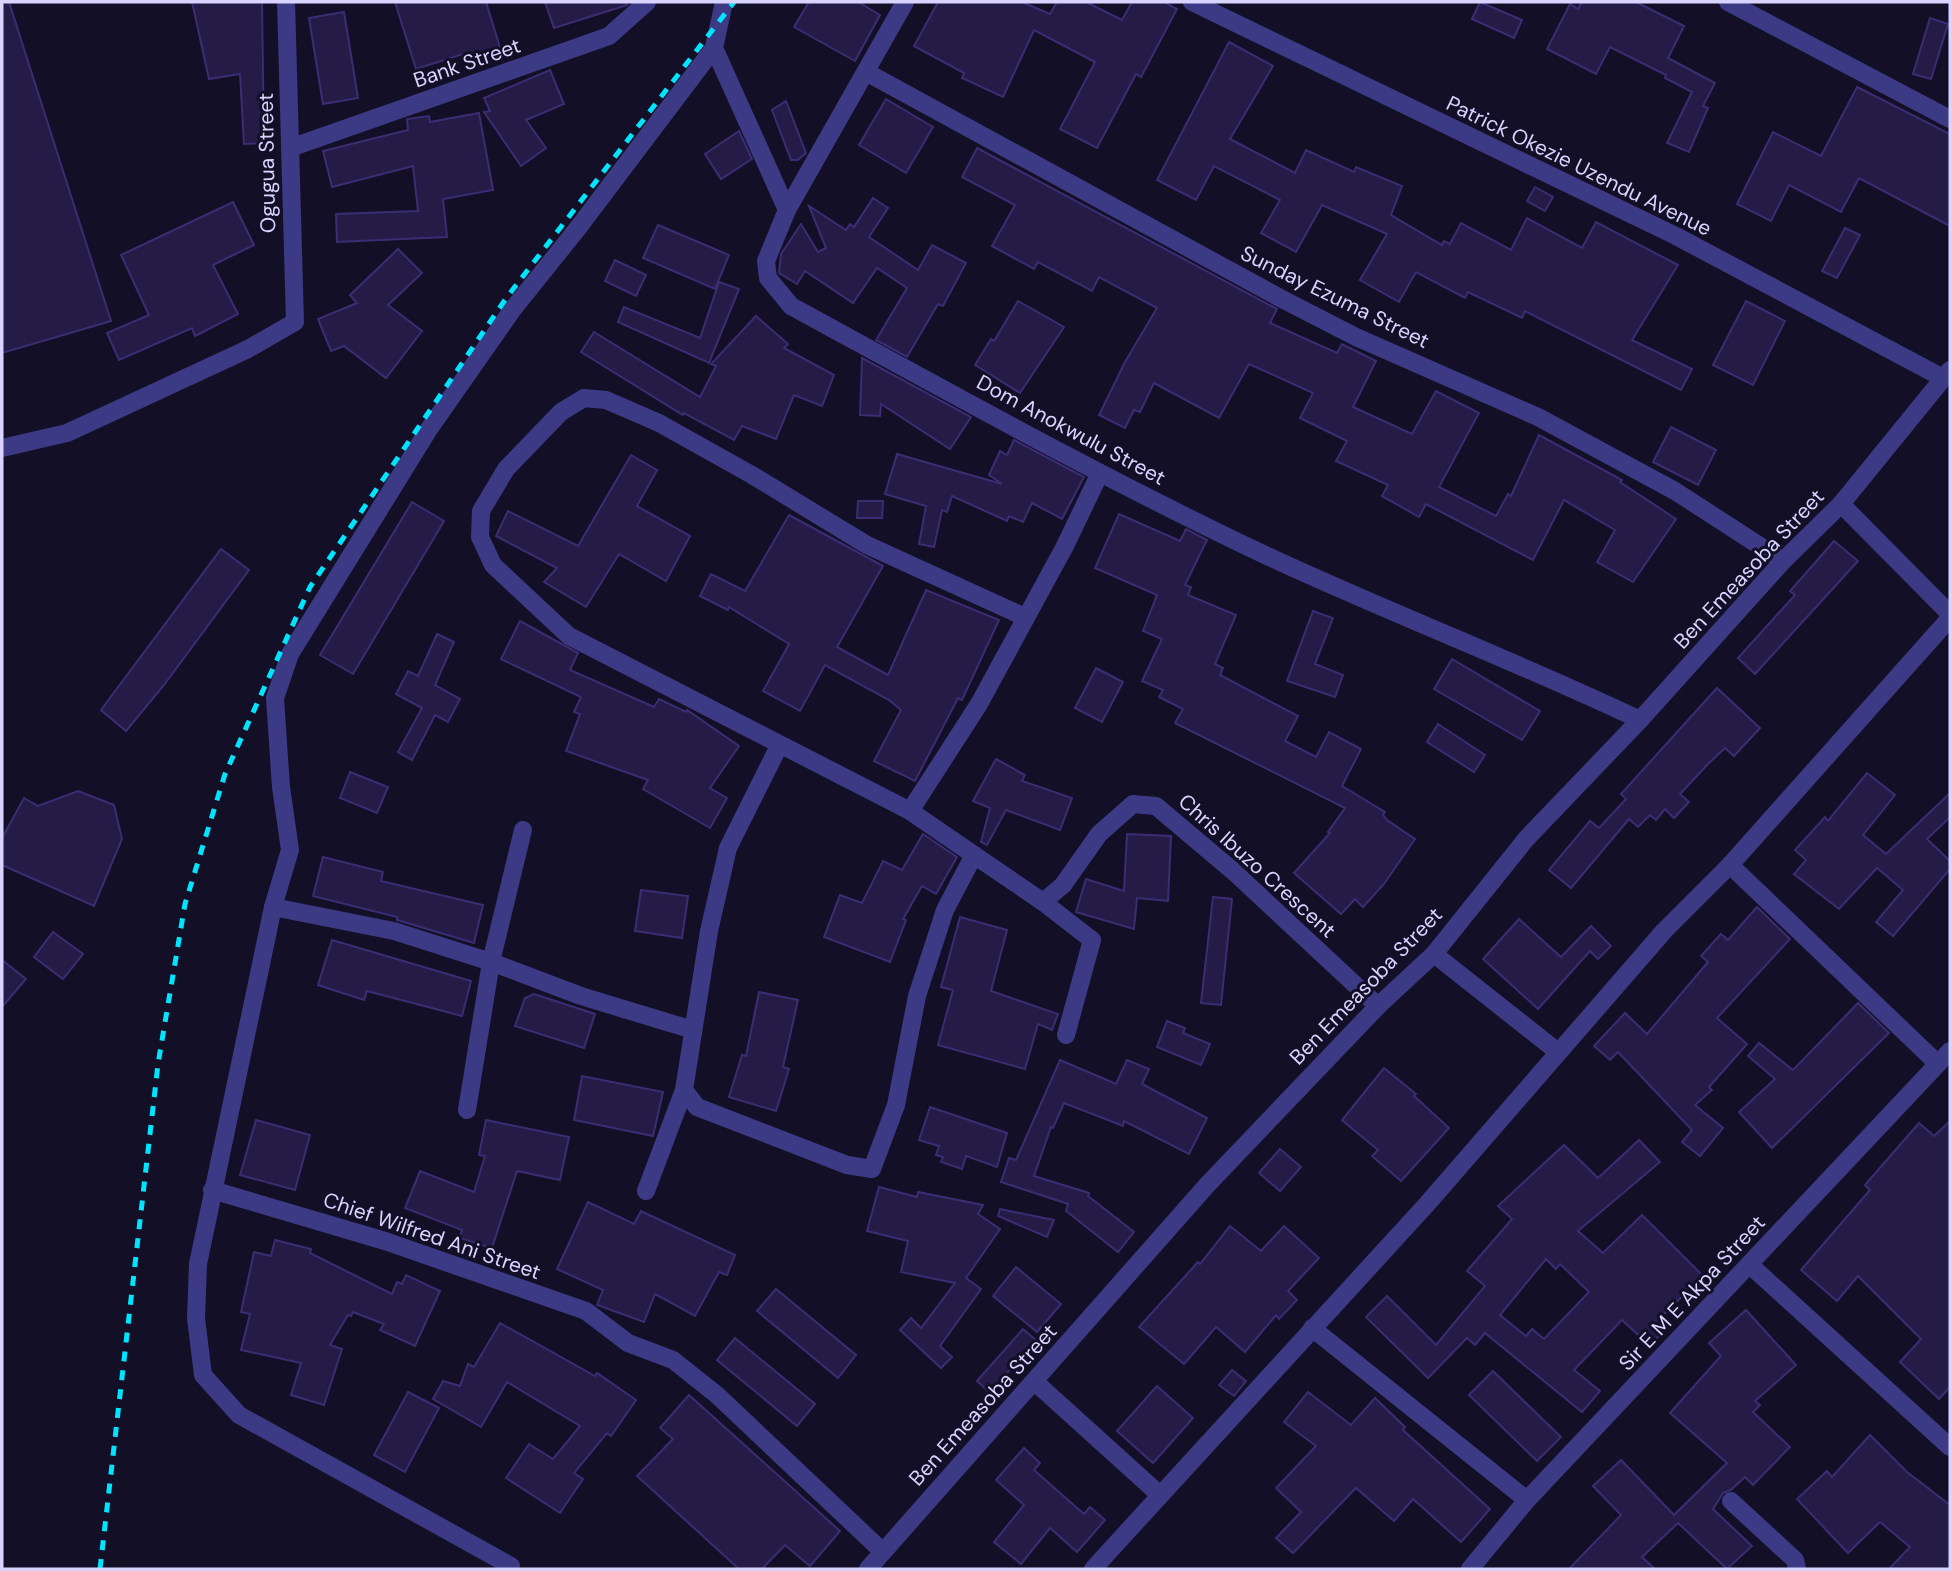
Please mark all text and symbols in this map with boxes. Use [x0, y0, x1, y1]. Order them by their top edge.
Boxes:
street label: Bank Street [410, 32, 524, 94]
street label: Patrick Okezie Uzendu Avenue [1442, 89, 1716, 243]
street label: Ogugua Street [252, 93, 282, 233]
street label: Sunday Ezuma Street [1236, 239, 1434, 355]
street label: Dom Anokwulu Street [972, 368, 1170, 492]
street label: Ben Emeasoba Street [1668, 483, 1830, 655]
street label: Chris Ibuzo Crescent [1172, 788, 1342, 944]
street label: Ben Emeasoba Street [1283, 901, 1449, 1071]
street label: Chief Wilfred Ani Street [320, 1186, 544, 1286]
street label: Sir E M E Akpa Street [1613, 1209, 1771, 1377]
street label: Ben Emeasoba Street [903, 1318, 1063, 1492]

